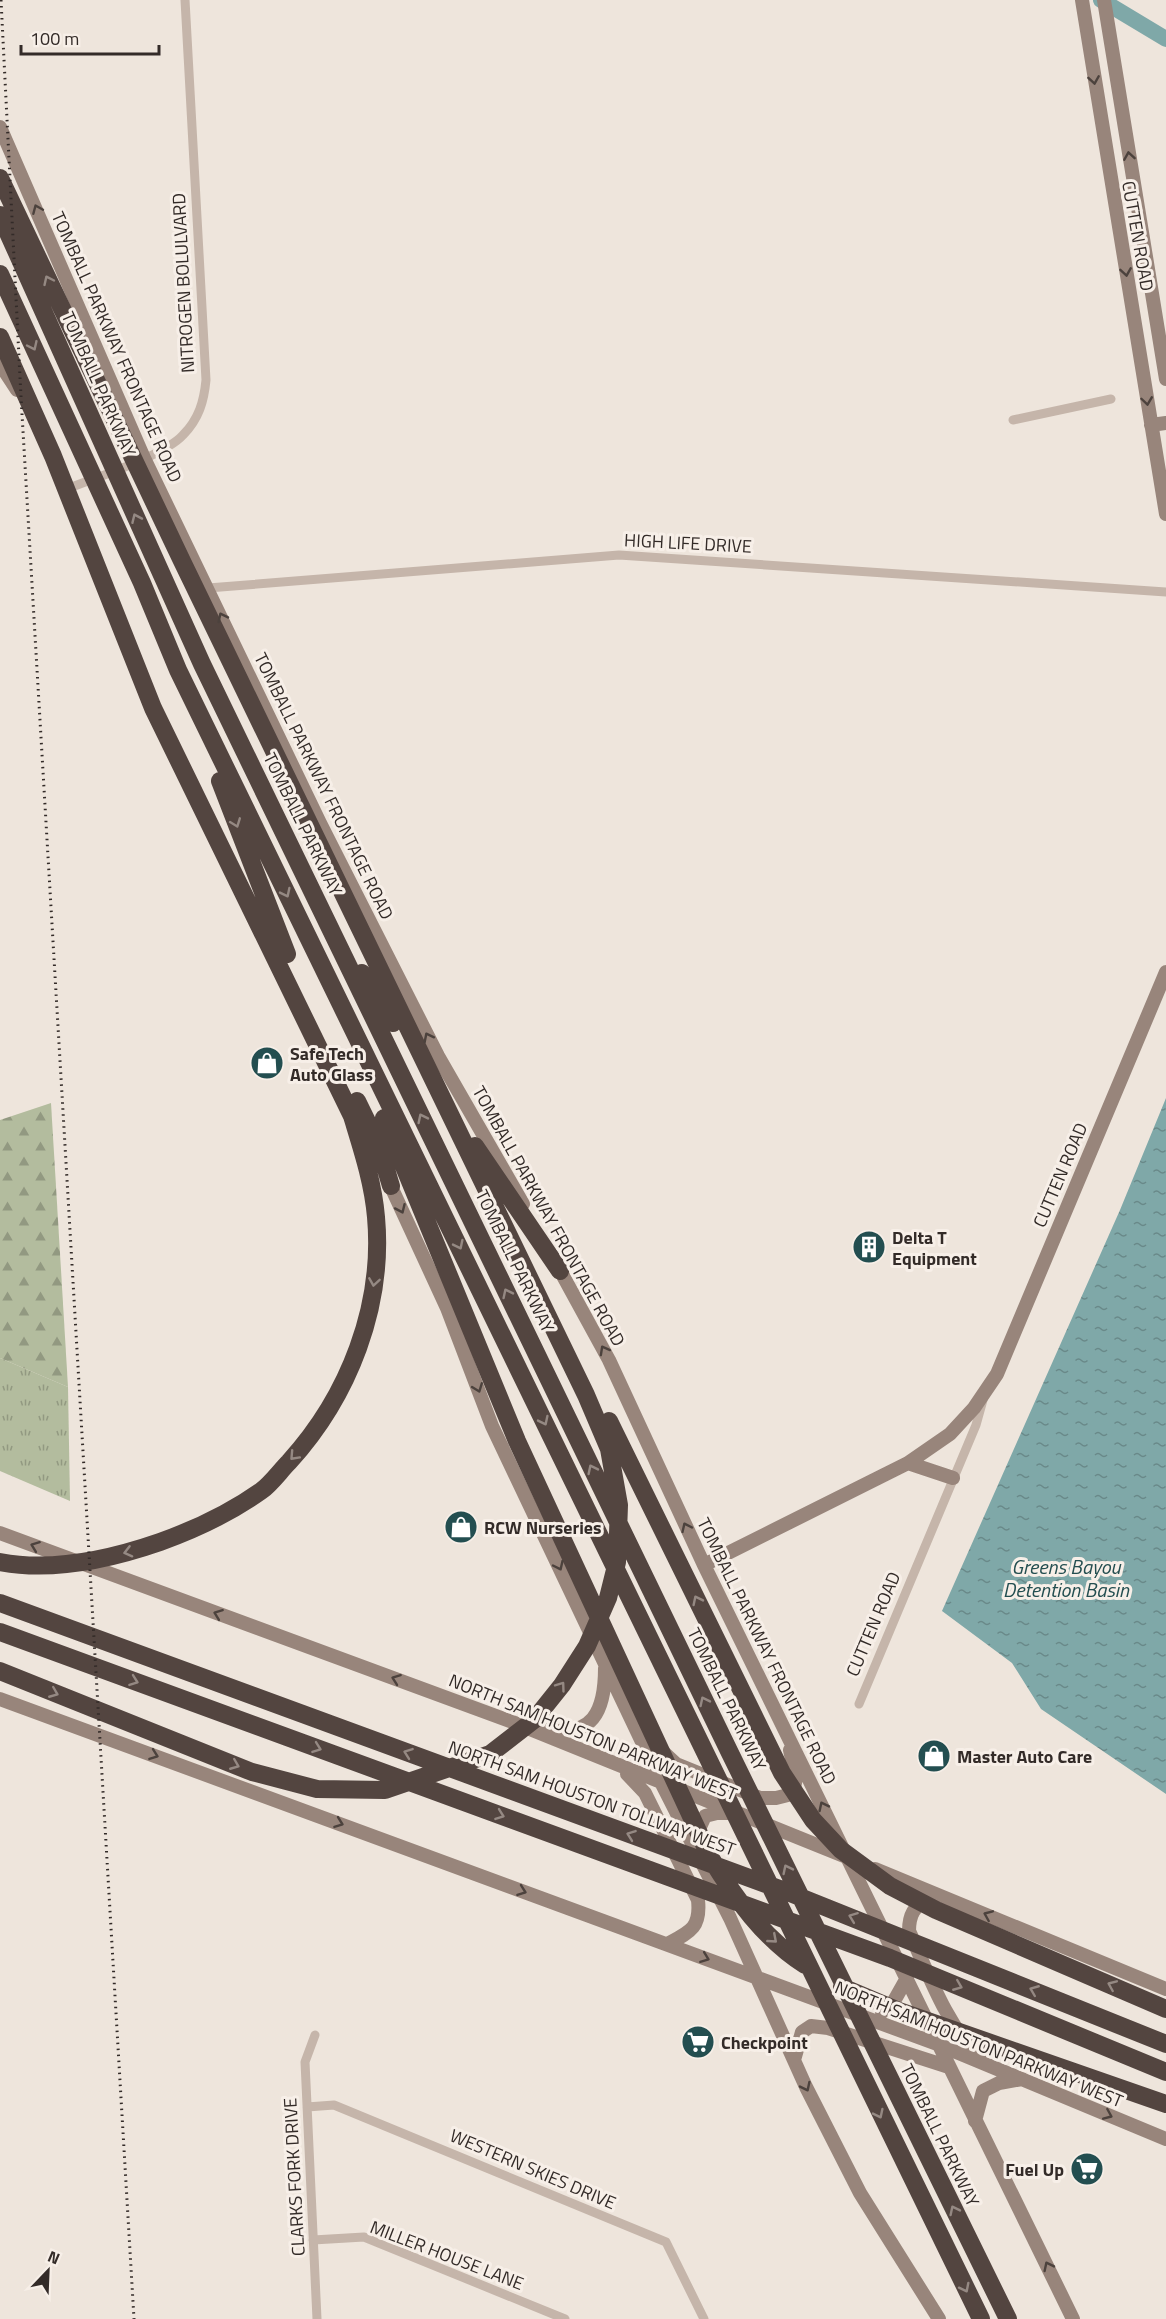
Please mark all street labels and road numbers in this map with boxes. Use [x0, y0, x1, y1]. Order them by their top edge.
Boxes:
street label: CUTTEN ROAD [1115, 179, 1161, 293]
street label: NITROGEN BOLULVARD [165, 192, 201, 374]
street label: TOMBALL PARKWAY FRONTAGE ROAD [47, 208, 187, 486]
street label: TOMBALL PARKWAY [57, 308, 141, 460]
street label: HIGH LIFE DRIVE [623, 526, 753, 560]
street label: TOMBALL PARKWAY FRONTAGE ROAD [250, 649, 398, 923]
street label: TOMBALL PARKWAY [259, 749, 347, 899]
street label: TOMBALL PARKWAY FRONTAGE ROAD [468, 1082, 630, 1350]
street label: CUTTEN ROAD [1026, 1118, 1094, 1232]
street label: TOMBALL PARKWAY [471, 1186, 559, 1336]
street label: TOMBALL PARKWAY FRONTAGE ROAD [693, 1514, 841, 1788]
street label: CUTTEN ROAD [839, 1567, 907, 1681]
street label: TOMBALL PARKWAY [683, 1624, 771, 1774]
street label: NORTH SAM HOUSTON PARKWAY WEST [445, 1667, 742, 1808]
street label: NORTH SAM HOUSTON TOLLWAY WEST [445, 1733, 740, 1863]
street label: NORTH SAM HOUSTON PARKWAY WEST [831, 1974, 1128, 2115]
street label: TOMBALL PARKWAY [894, 2059, 987, 2211]
street label: CLARKS FORK DRIVE [276, 2097, 312, 2257]
street label: WESTERN SKIES DRIVE [446, 2122, 620, 2216]
street label: MILLER HOUSE LANE [366, 2213, 528, 2297]

